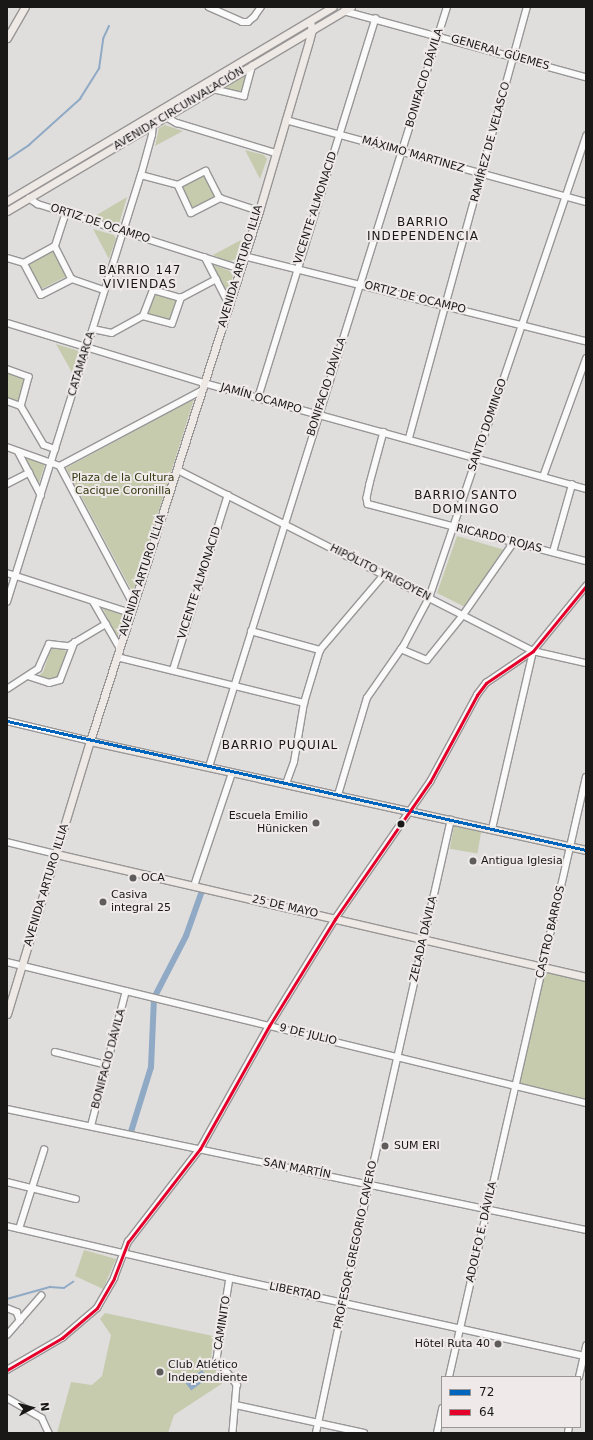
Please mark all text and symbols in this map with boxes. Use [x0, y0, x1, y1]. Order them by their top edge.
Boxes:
street label: BONIFACIO DÁVILA [404, 27, 446, 129]
street label: GENERAL GÜEMES [449, 33, 551, 73]
street label: AVENIDA CIRCUNVALACIÓN [111, 65, 247, 153]
street label: RAMÍREZ DE VELASCO [469, 81, 513, 203]
street label: MÁXIMO MARTINEZ [360, 134, 466, 176]
street label: VICENTE ALMONACID [292, 150, 340, 266]
street label: ORTIZ DE OCAMPO [48, 202, 152, 246]
street label: AVENIDA ARTURO ILLIA [216, 203, 266, 329]
district label: BARRIO INDEPENDENCIA [367, 216, 479, 244]
district label: BARRIO 147 VIVIENDAS [99, 264, 181, 292]
street label: ORTIZ DE OCAMPO [363, 279, 467, 317]
street label: CATAMARCA [66, 330, 98, 398]
street label: BONIFACIO DÁVILA [305, 336, 349, 438]
street label: SANTO DOMINGO [466, 377, 510, 473]
street label: JAMÍN OCAMPO [219, 381, 303, 417]
park label: Plaza de la Cultura Cacique Coronilla [71, 472, 175, 498]
district label: BARRIO SANTO DOMINGO [414, 489, 518, 517]
street label: AVENIDA ARTURO ILLIA [117, 512, 169, 638]
street label: RICARDO ROJAS [455, 522, 543, 556]
street label: VICENTE ALMONACID [176, 525, 224, 641]
street label: HIPÓLITO YRIGOYEN [327, 542, 433, 604]
district label: BARRIO PUQUIAL [222, 739, 338, 753]
place label: Escuela Emilio Hünicken [229, 810, 308, 836]
marker: Escuela Emilio Hünicken [311, 818, 321, 828]
unlabelled marker [396, 819, 406, 829]
street label: AVENIDA ARTURO ILLIA [22, 822, 72, 948]
place label: Antigua Iglesia [481, 854, 563, 868]
marker: Antigua Iglesia [468, 856, 478, 866]
place label: OCA [141, 871, 165, 885]
marker: OCA [128, 873, 138, 883]
street label: CASTRO BARROS [534, 884, 568, 980]
place label: Casiva integral 25 [111, 889, 171, 915]
street label: 25 DE MAYO [251, 893, 319, 921]
street label: ZELADA DÁVILA [408, 895, 440, 983]
marker: Casiva integral 25 [98, 897, 108, 907]
street label: BONIFACIO DÁVILA [89, 1008, 129, 1110]
street label: 9 DE JULIO [278, 1021, 338, 1049]
place label: SUM ERI [394, 1139, 440, 1153]
marker: SUM ERI [379, 1140, 391, 1152]
street label: SAN MARTÍN [262, 1156, 332, 1182]
street label: PROFESOR GREGORIO CAVERO [332, 1160, 380, 1330]
street label: ADOLFO E. DÁVILA [464, 1180, 500, 1284]
street label: LIBERTAD [268, 1280, 322, 1304]
street label: CAMINITO [212, 1295, 234, 1351]
place label: Hôtel Ruta 40 [415, 1337, 490, 1351]
marker: Hôtel Ruta 40 [493, 1339, 503, 1349]
place label: Club Atlético Independiente [168, 1359, 248, 1385]
marker: Club Atlético Independiente [155, 1367, 165, 1377]
legend [441, 1376, 581, 1428]
text: 72 [479, 1385, 494, 1399]
north arrow [12, 1388, 52, 1428]
text: N [37, 1401, 51, 1412]
text: 64 [479, 1405, 494, 1419]

